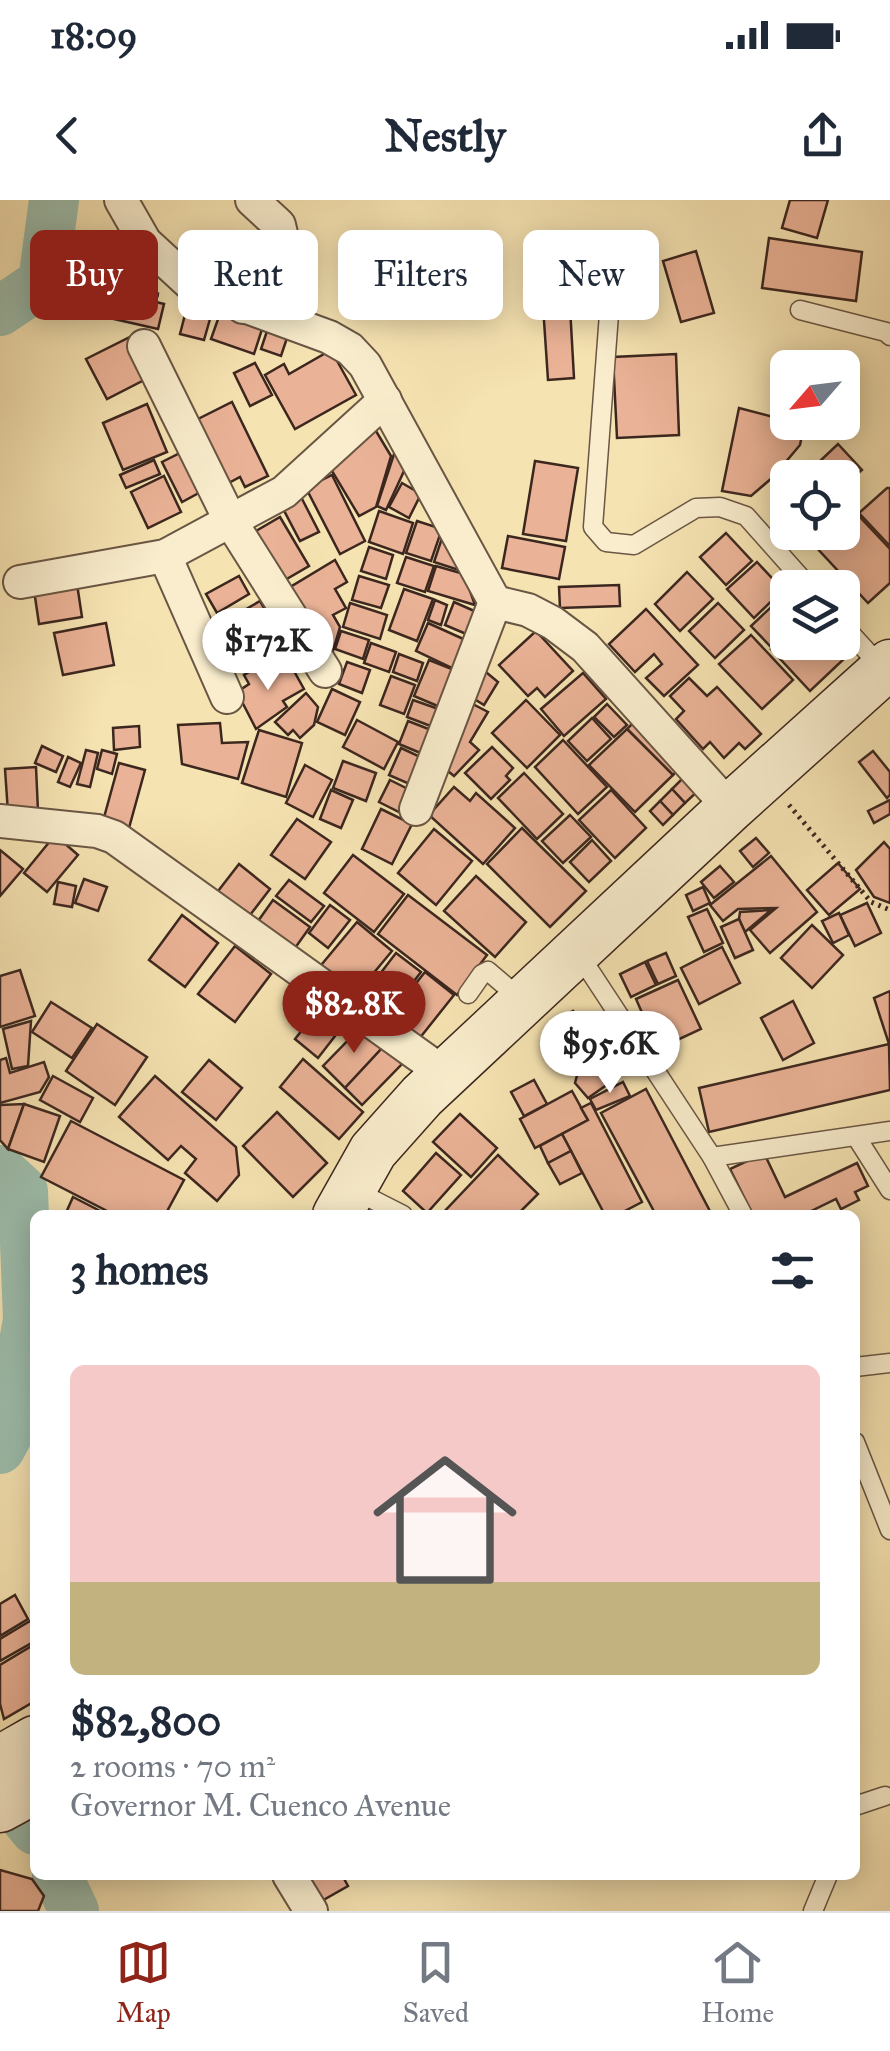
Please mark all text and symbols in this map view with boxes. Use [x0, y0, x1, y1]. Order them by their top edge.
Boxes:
text: 18:09 [50, 12, 137, 58]
icon: back [40, 108, 95, 163]
text: Nestly [384, 108, 506, 163]
icon: share [795, 108, 850, 163]
chip: Buy [30, 230, 158, 320]
chip: Rent [178, 230, 318, 320]
chip: Filters [338, 230, 503, 320]
chip: New [523, 230, 659, 320]
north arrow [770, 350, 860, 440]
map controls [770, 350, 860, 660]
button: locate [770, 460, 860, 550]
button: layers [770, 570, 860, 660]
pin: $172K [198, 608, 338, 693]
text: $172K [224, 621, 312, 660]
pin: $82.8K [273, 971, 435, 1056]
text: $82.8K [304, 984, 404, 1023]
pin: $95.6K [529, 1011, 691, 1096]
text: $95.6K [562, 1024, 658, 1063]
icon: filters [765, 1243, 820, 1298]
text: 3 homes [70, 1244, 208, 1296]
icon: home [355, 1430, 535, 1610]
text: $82,800 [70, 1695, 221, 1747]
text: 2 rooms · 70 m² [70, 1747, 275, 1786]
text: Governor M. Cuenco Avenue [70, 1786, 451, 1825]
tab: Map [116, 1935, 171, 2030]
tab: Saved [403, 1935, 469, 2030]
tab: Home [701, 1935, 774, 2030]

